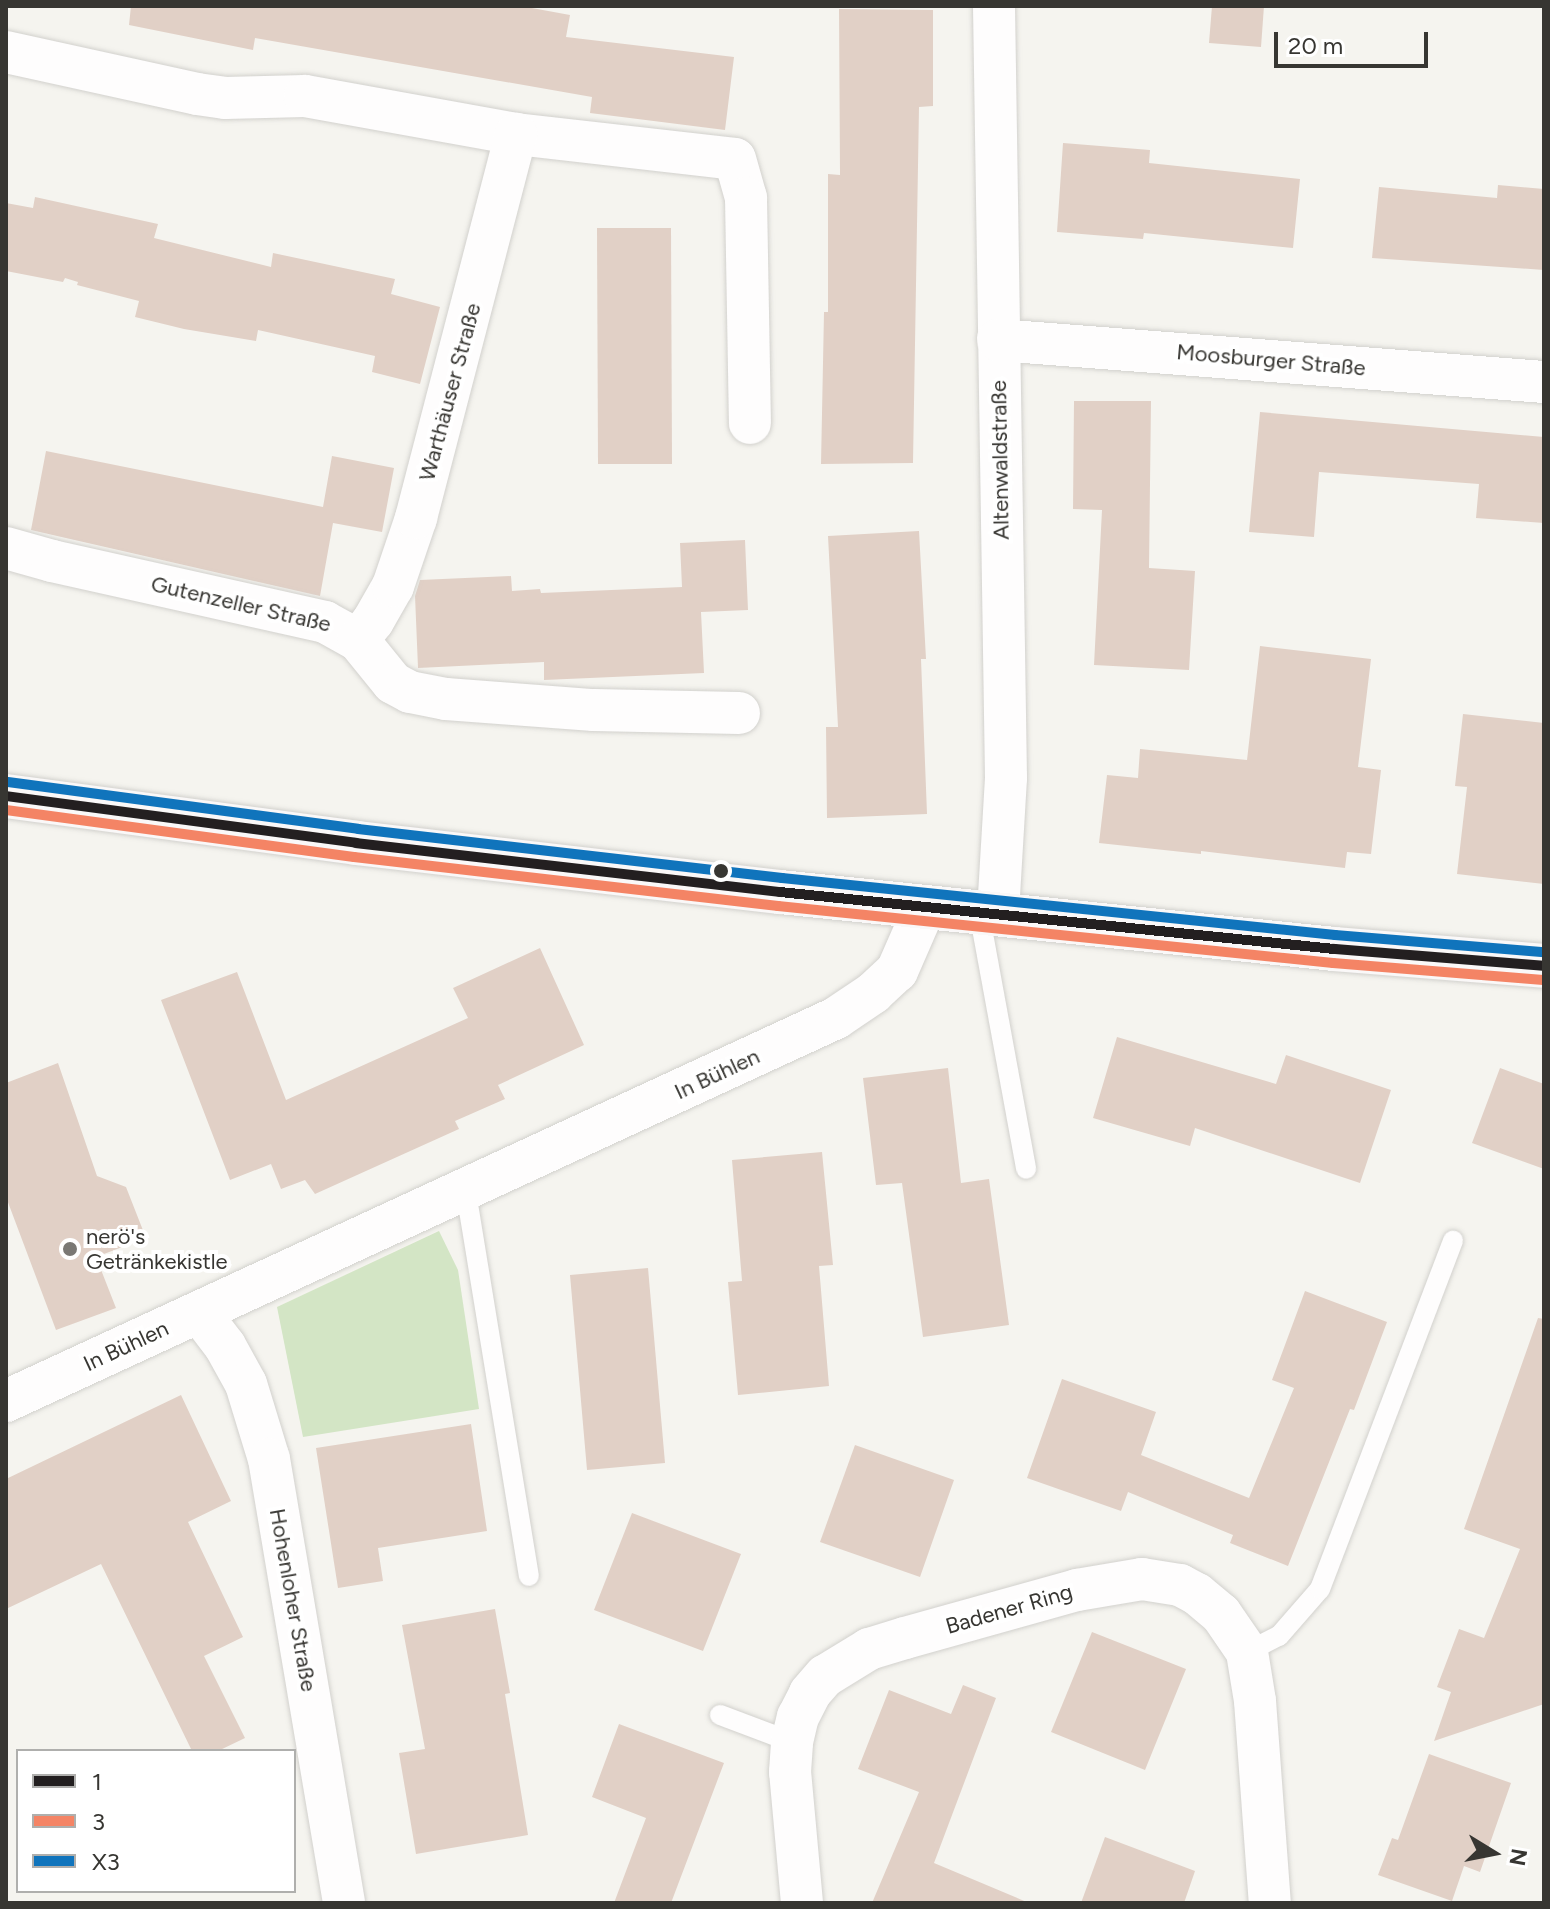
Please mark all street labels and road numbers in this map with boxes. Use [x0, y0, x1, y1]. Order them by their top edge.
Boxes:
street label: Warthäuser Straße [414, 300, 486, 484]
street label: Moosburger Straße [1175, 339, 1367, 381]
street label: Altenwaldstraße [985, 380, 1015, 540]
street label: Gutenzeller Straße [148, 570, 334, 638]
street label: In Bühlen [670, 1043, 764, 1105]
street label: In Bühlen [79, 1315, 173, 1377]
street label: Hohenloher Straße [264, 1506, 322, 1694]
street label: Badener Ring [942, 1578, 1076, 1640]

